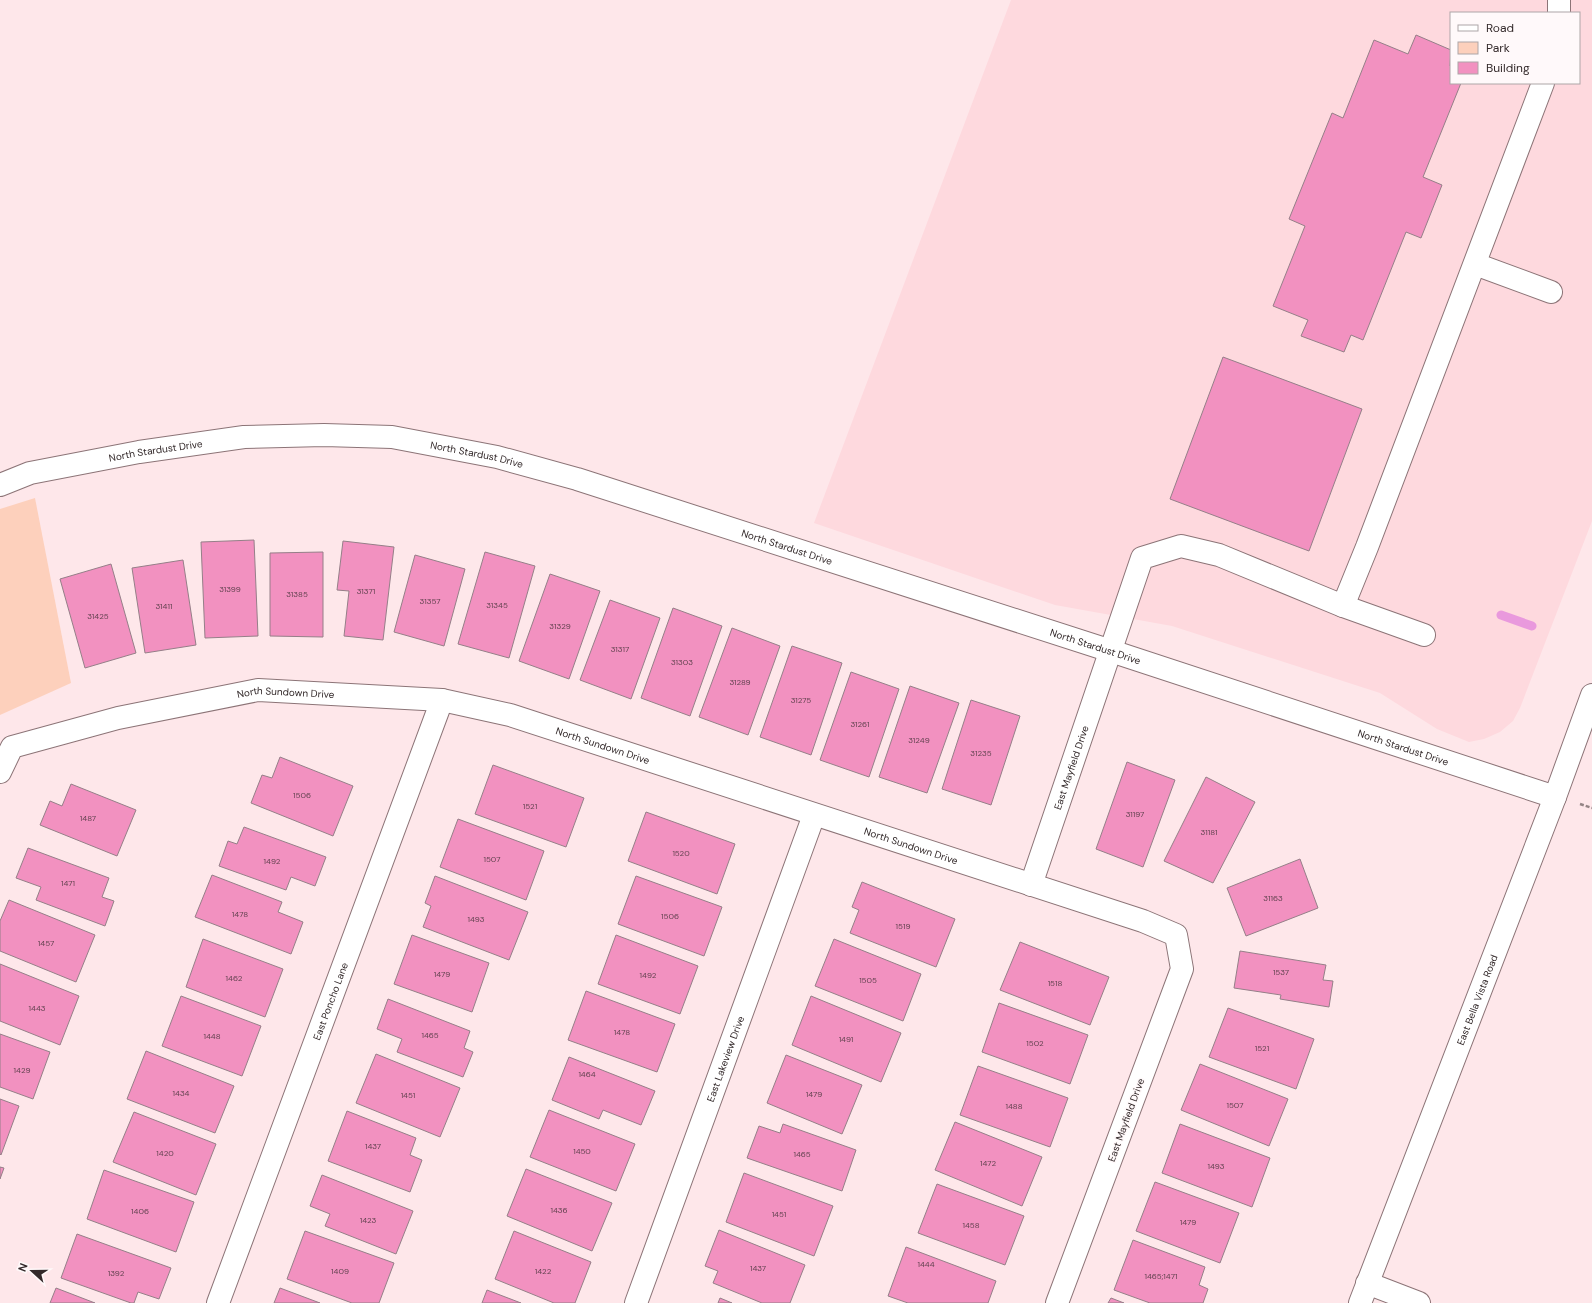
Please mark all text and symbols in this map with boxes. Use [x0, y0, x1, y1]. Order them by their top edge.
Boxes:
legend [1450, 12, 1580, 84]
text: Road [1486, 20, 1514, 36]
text: Park [1486, 40, 1510, 56]
text: Building [1486, 60, 1530, 76]
street label: North Stardust Drive [108, 436, 204, 464]
street label: North Stardust Drive [429, 438, 525, 471]
street label: North Stardust Drive [740, 526, 834, 567]
house number: 31399 [219, 584, 241, 594]
house number: 31371 [357, 586, 375, 596]
house number: 31385 [286, 589, 308, 599]
house number: 31357 [420, 596, 440, 606]
house number: 31345 [486, 600, 508, 610]
house number: 31411 [156, 601, 172, 611]
house number: 31425 [87, 611, 109, 621]
house number: 31329 [549, 621, 571, 631]
street label: North Stardust Drive [1048, 625, 1143, 667]
house number: 31317 [611, 644, 629, 654]
house number: 31303 [671, 657, 693, 667]
house number: 31289 [729, 677, 751, 687]
street label: North Sundown Drive [236, 683, 335, 701]
house number: 31275 [791, 695, 811, 705]
house number: 31261 [850, 719, 870, 729]
street label: North Sundown Drive [554, 724, 652, 767]
street label: East Mayfield Drive [1051, 724, 1091, 811]
street label: North Stardust Drive [1356, 726, 1451, 768]
house number: 31249 [908, 735, 930, 745]
house number: 31235 [970, 748, 992, 758]
house number: 1506 [293, 790, 311, 800]
house number: 1521 [523, 801, 537, 811]
house number: 31197 [1126, 809, 1144, 819]
house number: 1487 [80, 813, 96, 823]
street label: North Sundown Drive [862, 824, 960, 867]
house number: 31181 [1201, 827, 1217, 837]
house number: 1520 [672, 848, 690, 858]
house number: 1507 [483, 854, 501, 864]
house number: 1492 [264, 856, 281, 866]
house number: 1471 [61, 878, 75, 888]
house number: 31163 [1263, 893, 1283, 903]
house number: 1478 [232, 909, 248, 919]
house number: 1506 [661, 911, 679, 921]
house number: 1493 [468, 914, 485, 924]
house number: 1519 [896, 921, 910, 931]
house number: 1457 [38, 938, 54, 948]
street label: East Bella Vista Road [1454, 953, 1500, 1047]
street label: East Poncho Lane [310, 960, 351, 1042]
house number: 1537 [1273, 967, 1289, 977]
house number: 1479 [434, 969, 450, 979]
house number: 1492 [640, 970, 657, 980]
house number: 1462 [226, 973, 243, 983]
house number: 1505 [859, 975, 877, 985]
house number: 1518 [1048, 978, 1062, 988]
house number: 1443 [29, 1003, 46, 1013]
street label: East Lakeview Drive [703, 1014, 747, 1104]
house number: 1478 [614, 1027, 630, 1037]
house number: 1465 [421, 1030, 439, 1040]
house number: 1448 [203, 1031, 221, 1041]
house number: 1491 [839, 1034, 853, 1044]
house number: 1502 [1026, 1038, 1044, 1048]
house number: 1521 [1255, 1043, 1269, 1053]
house number: 1429 [14, 1065, 30, 1075]
house number: 1464 [578, 1069, 596, 1079]
street label: East Mayfield Drive [1105, 1076, 1147, 1164]
house number: 1434 [173, 1088, 190, 1098]
house number: 1479 [806, 1089, 822, 1099]
house number: 1451 [401, 1090, 415, 1100]
house number: 1507 [1226, 1100, 1244, 1110]
house number: 1488 [1005, 1101, 1023, 1111]
house number: 1437 [365, 1141, 381, 1151]
house number: 1450 [573, 1146, 591, 1156]
house number: 1420 [156, 1148, 174, 1158]
house number: 1465 [793, 1149, 811, 1159]
house number: 1472 [980, 1158, 996, 1168]
house number: 1493 [1208, 1161, 1225, 1171]
house number: 1436 [550, 1205, 568, 1215]
house number: 1406 [131, 1206, 149, 1216]
house number: 1451 [772, 1209, 786, 1219]
house number: 1423 [360, 1215, 377, 1225]
house number: 1479 [1180, 1217, 1196, 1227]
house number: 1458 [962, 1220, 980, 1230]
north arrow [12, 1251, 52, 1291]
house number: 1444 [917, 1259, 935, 1269]
text: N [15, 1261, 31, 1274]
house number: 1437 [750, 1263, 766, 1273]
house number: 1409 [331, 1266, 349, 1276]
house number: 1422 [535, 1266, 552, 1276]
house number: 1392 [108, 1268, 125, 1278]
house number: 1465;1471 [1144, 1271, 1178, 1281]

